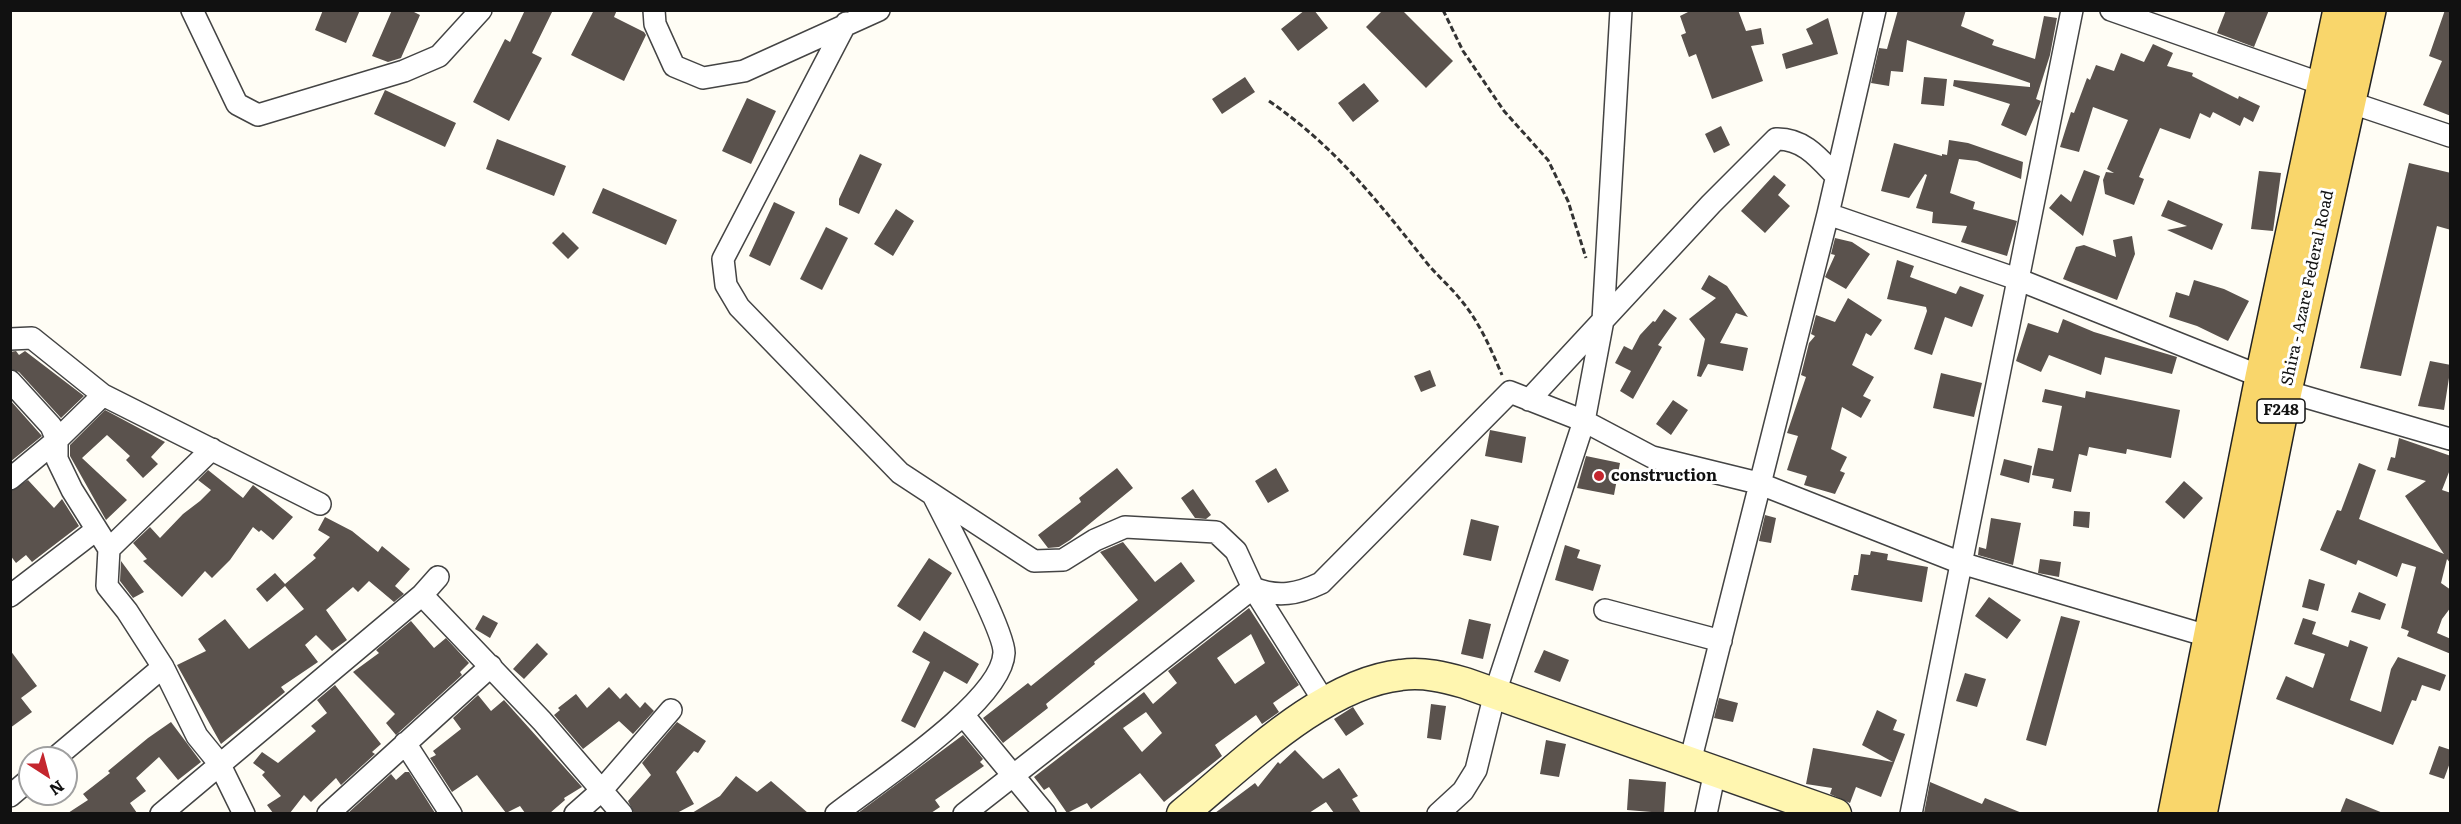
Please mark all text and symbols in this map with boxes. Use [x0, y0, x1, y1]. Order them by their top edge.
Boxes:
street label: Shira - Azare Federal Road [2278, 188, 2338, 388]
road number: F248 [2257, 399, 2305, 423]
place label: construction [1611, 466, 1717, 486]
marker: construction [1592, 469, 1606, 483]
north arrow [18, 746, 78, 806]
text: N [45, 775, 70, 803]

